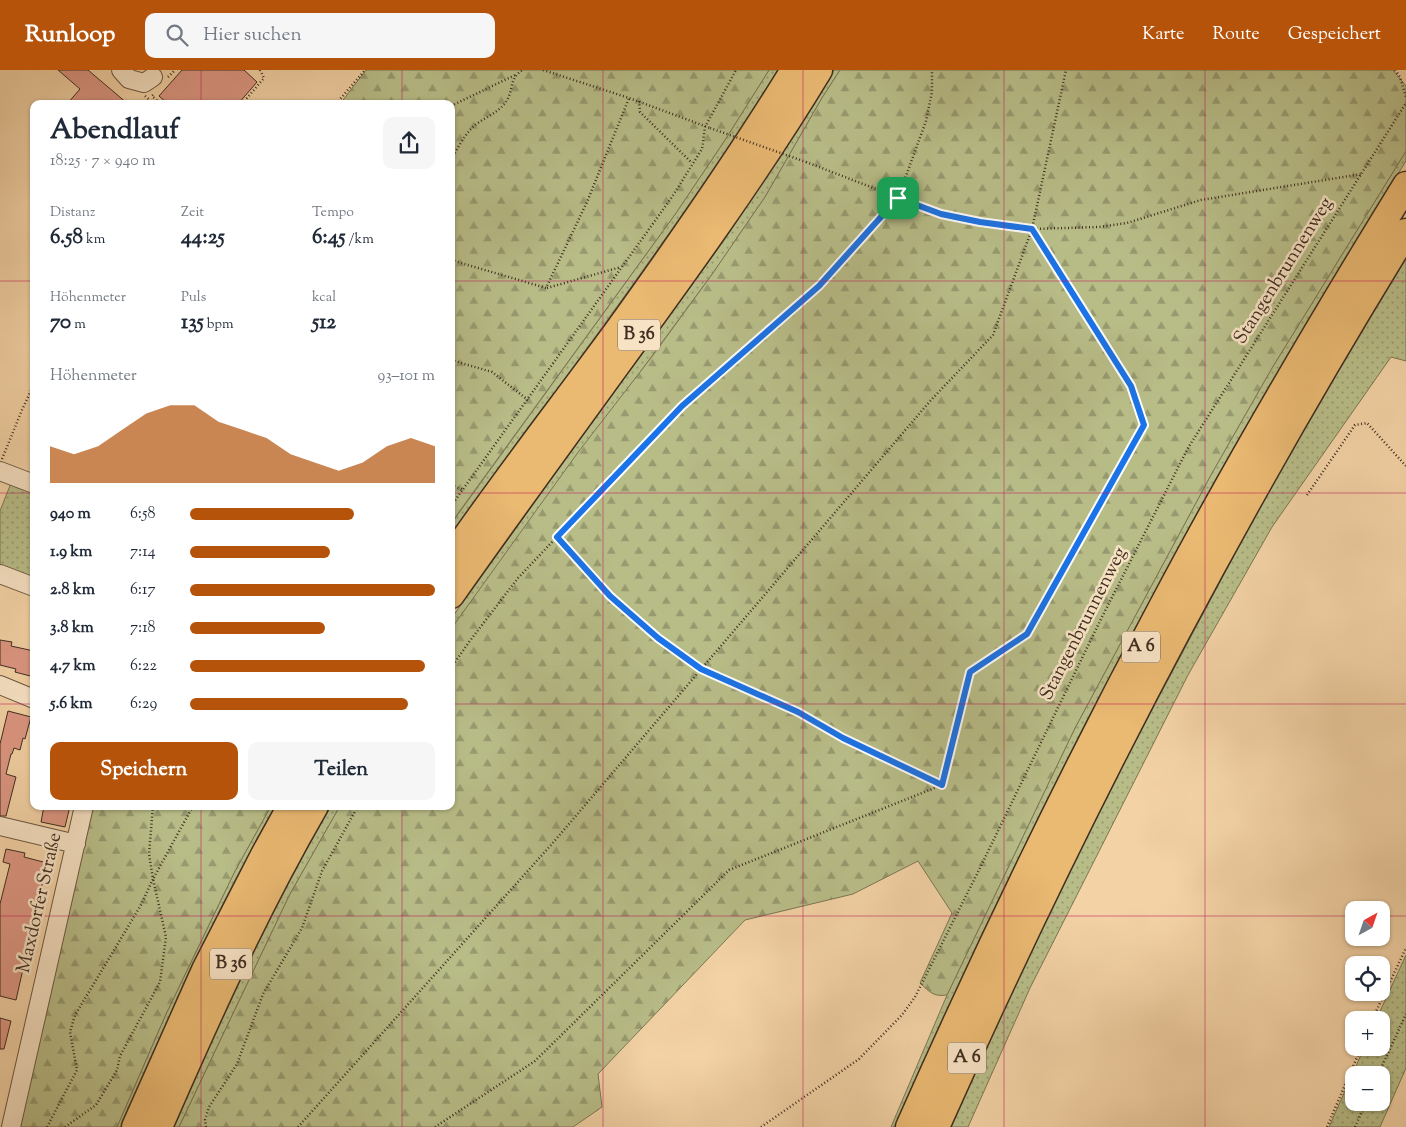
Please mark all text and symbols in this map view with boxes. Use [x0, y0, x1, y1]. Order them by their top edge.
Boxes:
search box [145, 13, 495, 58]
text: Runloop [25, 18, 115, 52]
icon: search [163, 21, 191, 49]
text: Hier suchen [203, 22, 302, 49]
text: Karte [1142, 22, 1185, 48]
text: Route [1213, 22, 1260, 48]
text: Gespeichert [1288, 22, 1381, 48]
text: Abendlauf [50, 111, 179, 151]
button: share [383, 117, 435, 169]
text: 18:25 · 7 × 940 m [50, 150, 155, 173]
pin [877, 177, 919, 219]
icon: arrive [884, 184, 912, 212]
street label: Stangenbrunnenweg [1228, 192, 1340, 350]
text: Distanz [50, 203, 95, 223]
text: Zeit [181, 203, 204, 223]
text: Tempo [312, 203, 354, 223]
text: 6.58 [50, 223, 83, 253]
text: 44:25 [181, 223, 225, 253]
text: 6:45 [312, 223, 345, 253]
text: km [83, 230, 105, 250]
text: /km [345, 230, 374, 250]
text: Höhenmeter [50, 288, 126, 308]
text: Puls [181, 288, 206, 308]
text: kcal [312, 288, 336, 308]
text: 70 [50, 308, 71, 338]
text: 135 [181, 308, 204, 338]
text: 512 [312, 308, 336, 338]
text: m [71, 315, 86, 335]
text: bpm [204, 315, 234, 335]
road number: B 36 [618, 320, 660, 350]
text: Höhenmeter [50, 365, 137, 388]
text: 93–101 m [377, 365, 435, 388]
text: 940 m [50, 503, 91, 526]
text: 6:58 [130, 503, 155, 526]
text: 1.9 km [50, 541, 92, 564]
text: 7:14 [130, 541, 156, 564]
street label: Stangenbrunnenweg [1034, 543, 1134, 705]
text: 2.8 km [50, 579, 95, 602]
text: 6:17 [130, 579, 155, 602]
text: 3.8 km [50, 617, 94, 640]
text: 7:18 [130, 617, 156, 640]
road number: A 6 [1122, 632, 1160, 662]
text: 4.7 km [50, 655, 95, 678]
text: 6:22 [130, 655, 157, 678]
text: 5.6 km [50, 693, 93, 716]
text: 6:29 [130, 693, 157, 716]
button: Speichern [50, 742, 238, 800]
button: Teilen [248, 742, 435, 800]
street label: Maxdorfer Straße [11, 830, 69, 976]
north arrow [1345, 901, 1390, 946]
map controls [1345, 901, 1390, 1111]
road number: B 36 [210, 949, 252, 980]
button: locate [1345, 956, 1390, 1001]
button: + [1345, 1011, 1390, 1056]
road number: A 6 [948, 1042, 986, 1074]
button: − [1345, 1066, 1390, 1111]

